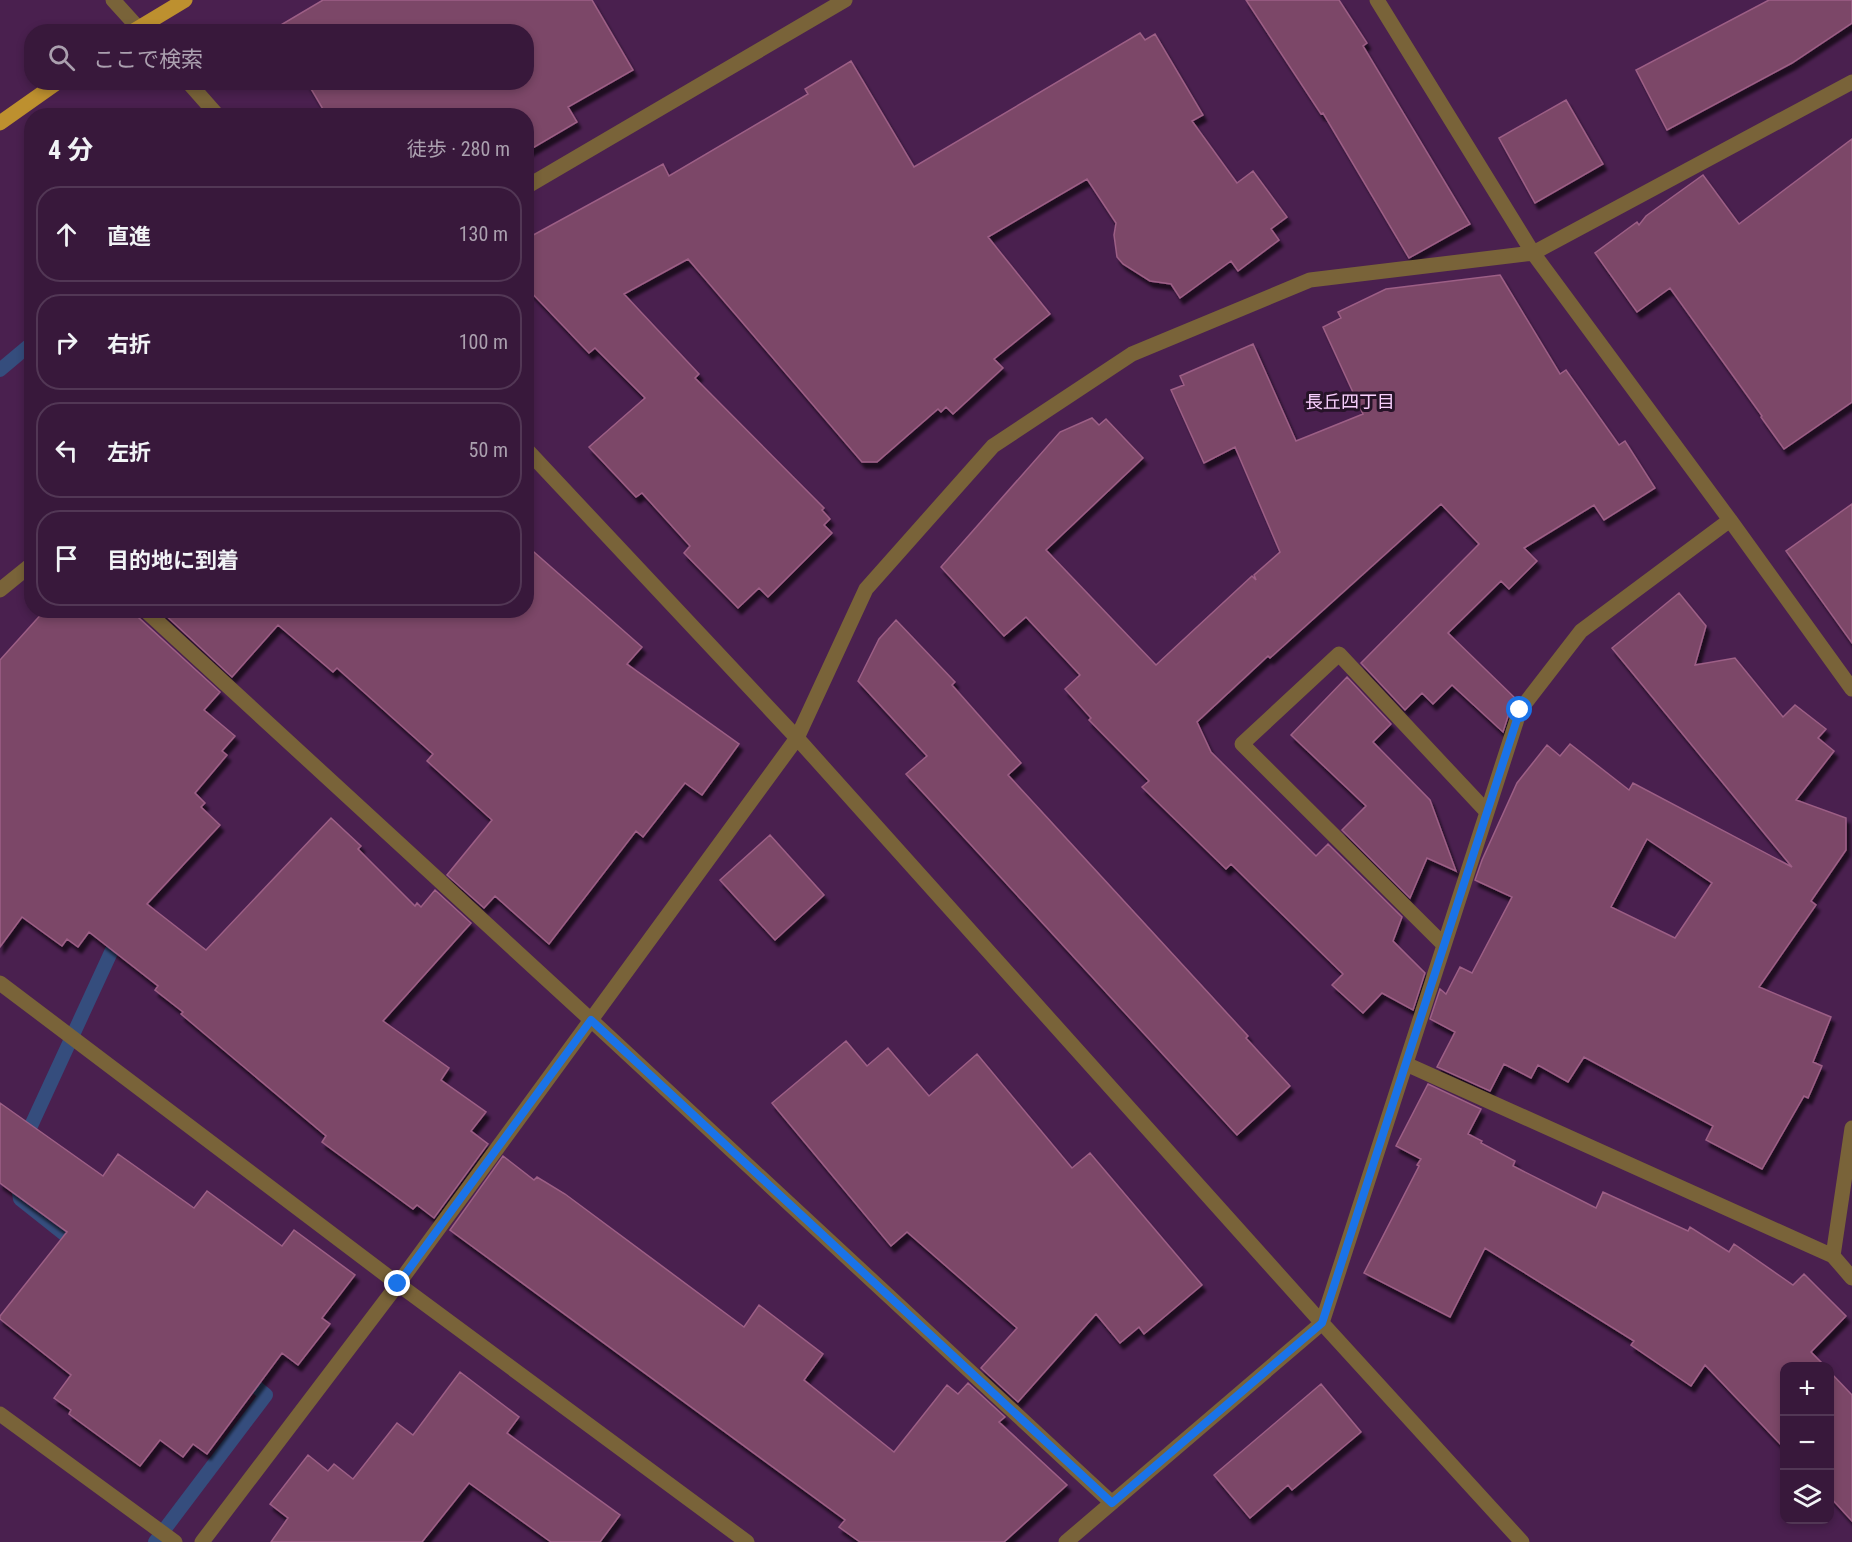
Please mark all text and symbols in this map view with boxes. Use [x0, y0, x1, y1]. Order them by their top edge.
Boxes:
search box [24, 24, 534, 90]
icon: search [45, 41, 78, 74]
text: ここで検索 [93, 47, 203, 72]
text: 4 分 [48, 135, 93, 165]
text: 徒歩 · 280 m [407, 137, 510, 161]
icon: ahead [50, 218, 83, 251]
text: 130 m [459, 222, 508, 246]
text: 直進 [107, 224, 151, 249]
icon: right [50, 326, 83, 359]
text: 100 m [459, 330, 508, 354]
text: 右折 [107, 332, 151, 357]
district label: 長丘四丁目 [1305, 391, 1395, 412]
icon: left [50, 434, 83, 467]
text: 50 m [469, 438, 508, 462]
text: 左折 [107, 440, 151, 465]
icon: arrive [50, 542, 83, 575]
text: 目的地に到着 [107, 548, 239, 573]
route start [1506, 696, 1532, 722]
route end [384, 1270, 410, 1296]
map controls [1780, 1362, 1834, 1524]
button: + [1780, 1362, 1834, 1416]
button: − [1780, 1416, 1834, 1470]
button: layers [1780, 1470, 1834, 1524]

